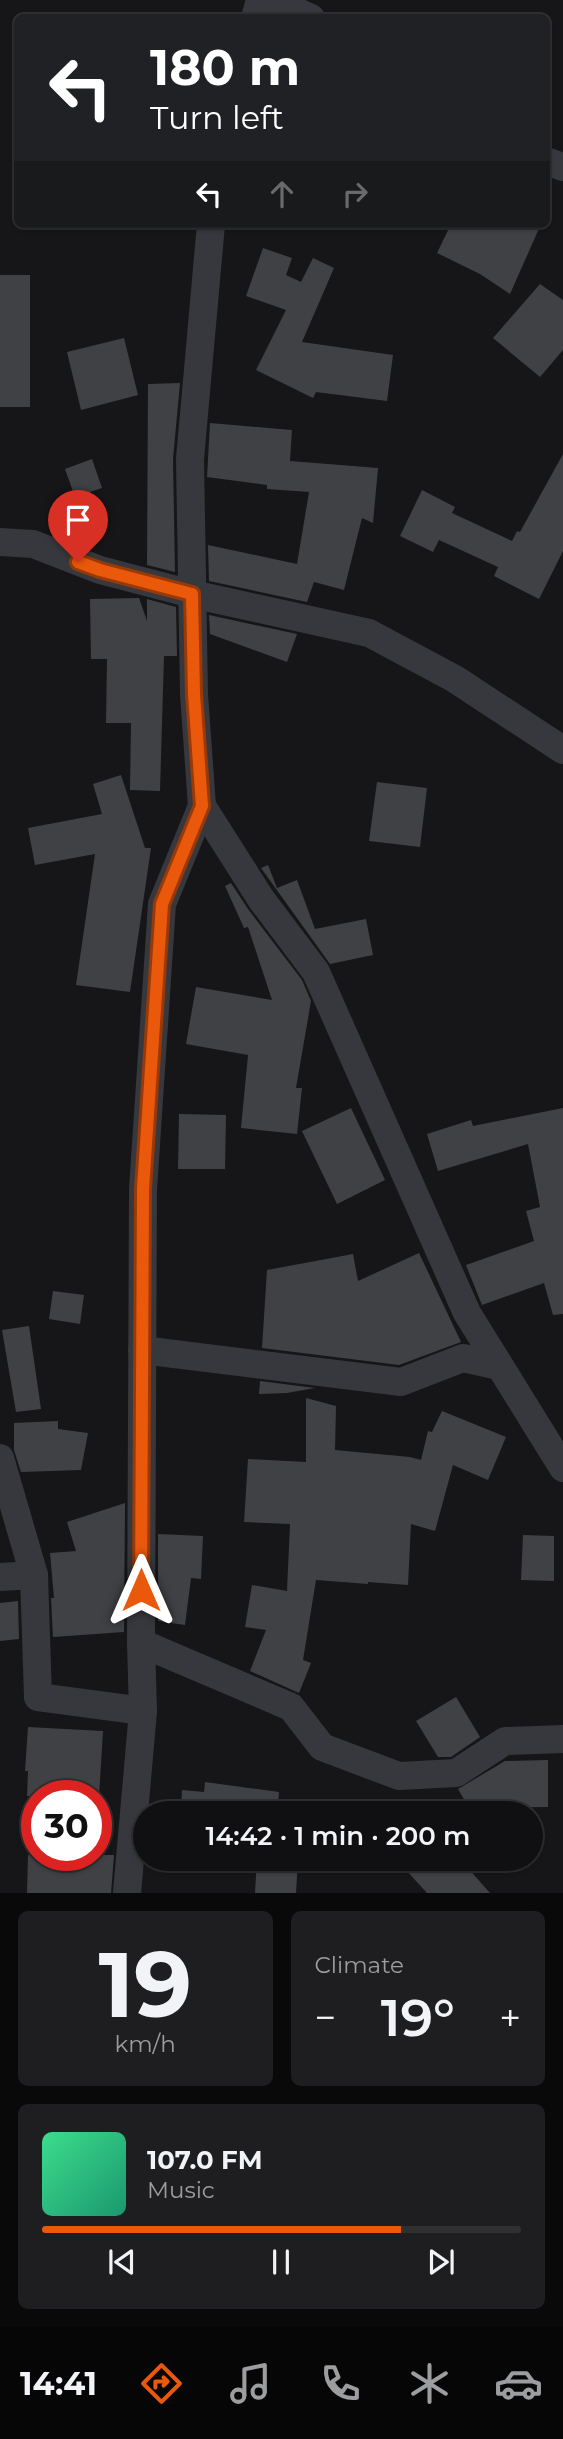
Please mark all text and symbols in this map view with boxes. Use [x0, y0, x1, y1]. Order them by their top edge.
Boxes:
text: 180 m [150, 38, 300, 97]
icon: left [35, 42, 126, 133]
text: Turn left [150, 98, 284, 137]
icon: left [190, 175, 228, 213]
icon: ahead [263, 175, 301, 213]
icon: right [336, 175, 374, 213]
pin [48, 490, 108, 562]
icon: arrive [59, 501, 97, 539]
position arrow [104, 1553, 178, 1627]
speed limit sign: 30 [21, 1780, 112, 1871]
text: 14:42 · 1 min · 200 m [206, 1820, 470, 1852]
text: 19 [98, 1929, 192, 2040]
text: Climate [315, 1951, 404, 1979]
text: 19° [381, 1986, 455, 2049]
text: − [315, 1994, 336, 2041]
text: + [499, 1994, 521, 2041]
text: km/h [115, 2030, 176, 2058]
text: 107.0 FM [147, 2144, 263, 2176]
text: Music [147, 2176, 215, 2204]
icon: previous [103, 2243, 141, 2281]
icon: pause [262, 2243, 300, 2281]
icon: next [422, 2243, 460, 2281]
icon: directions [137, 2359, 186, 2408]
icon: music [226, 2359, 275, 2408]
icon: phone [316, 2359, 365, 2408]
icon: climate [405, 2359, 454, 2408]
icon: car [494, 2359, 543, 2408]
text: 14:41 [20, 2364, 97, 2403]

